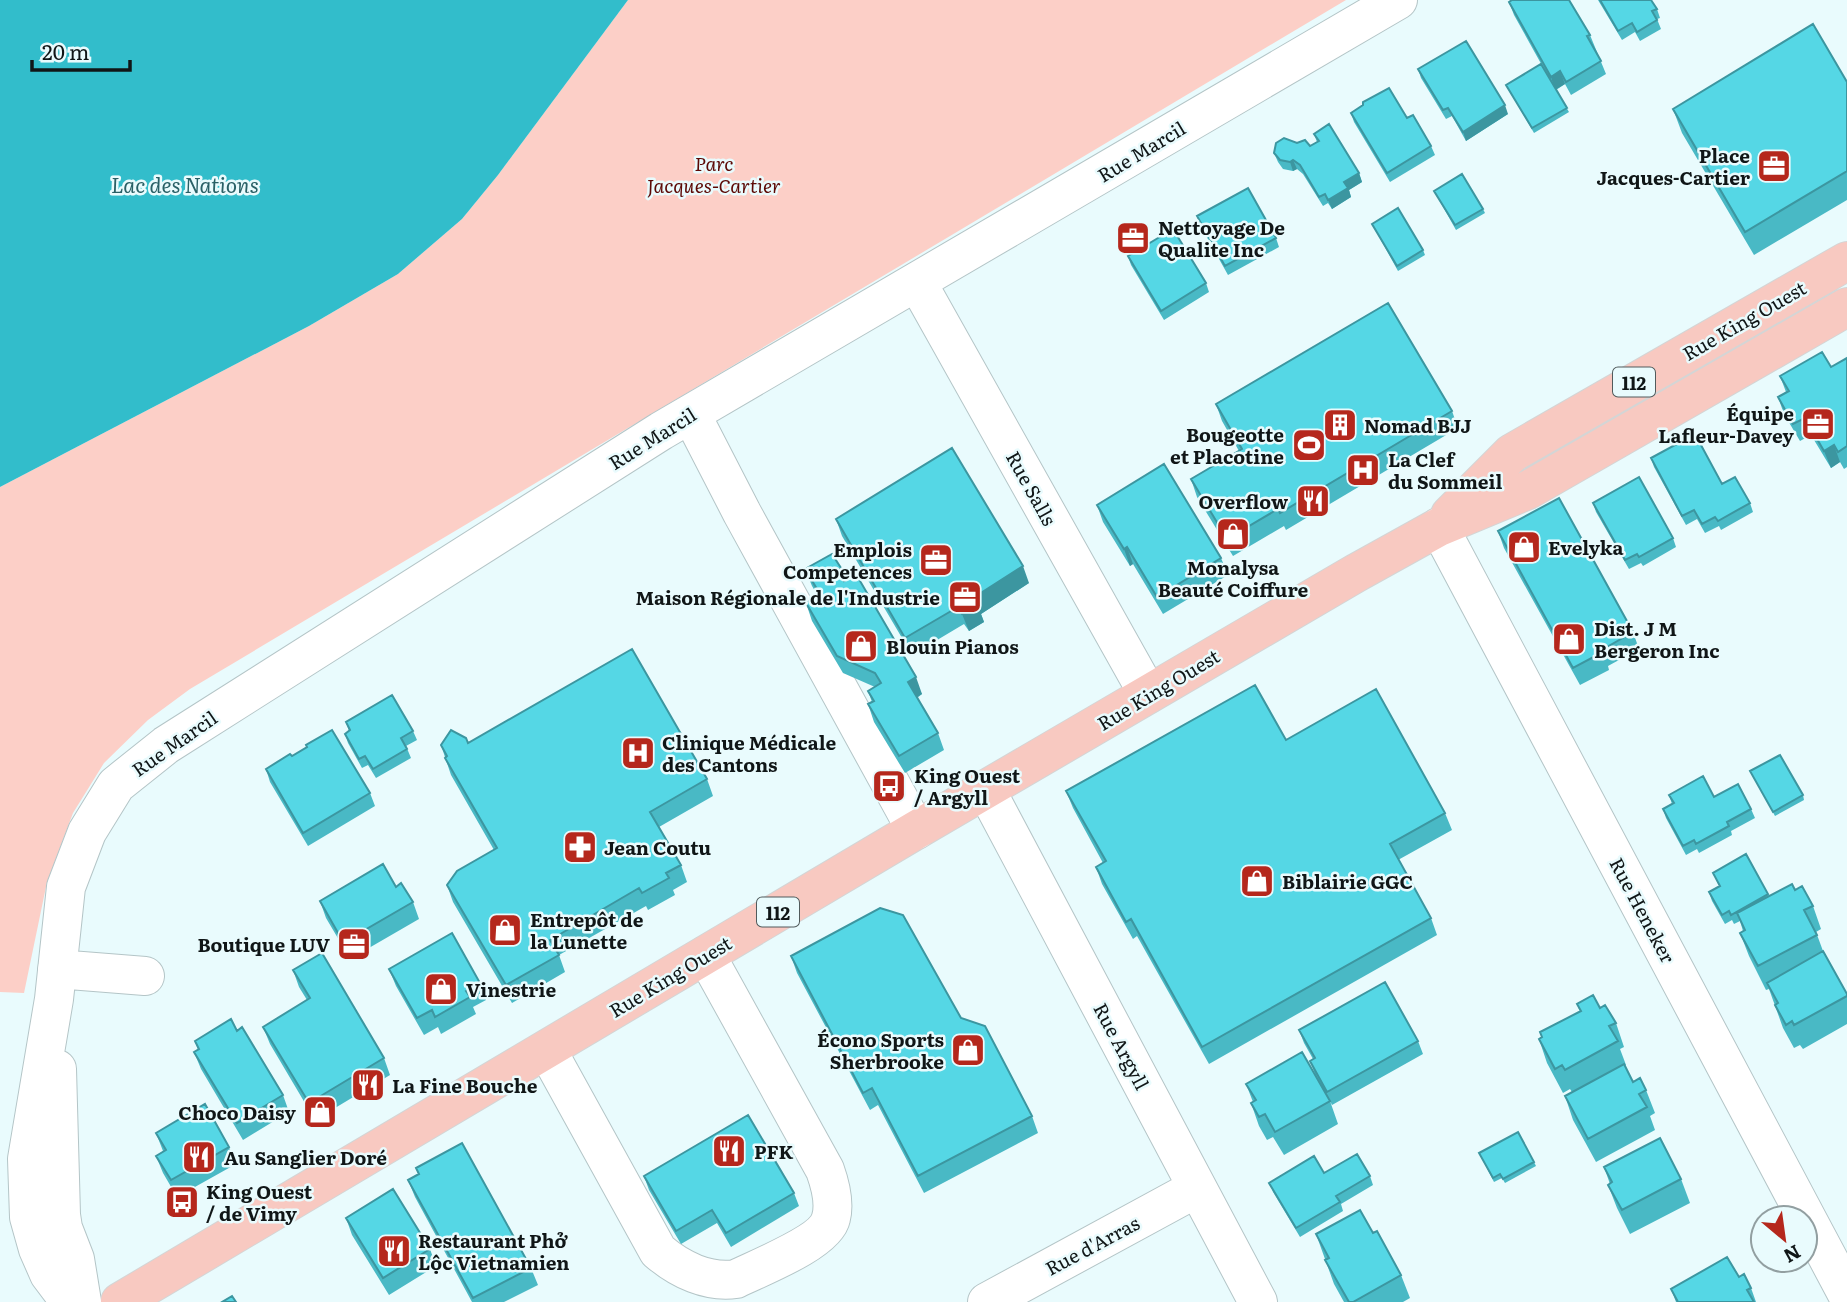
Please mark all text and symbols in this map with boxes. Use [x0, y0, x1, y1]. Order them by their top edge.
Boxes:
scale bar [32, 28, 130, 72]
text: 20 m [42, 35, 89, 66]
street label: Rue Marcil [1092, 114, 1190, 188]
place label: Place Jacques-Cartier [1597, 141, 1751, 191]
office icon: Place Jacques-Cartier [1755, 147, 1793, 185]
park label: Parc Jacques-Cartier [647, 149, 781, 199]
water label: Lac des Nations [111, 168, 259, 199]
place label: Nettoyage De Qualite Inc [1158, 213, 1285, 263]
office icon: Nettoyage De Qualite Inc [1114, 219, 1152, 257]
street label: Rue King Ouest [1677, 273, 1811, 367]
road number: 112 [1613, 368, 1655, 396]
place label: Équipe Lafleur-Davey [1658, 399, 1794, 449]
street label: Rue Marcil [603, 400, 701, 476]
office icon: Équipe Lafleur-Davey [1799, 405, 1837, 443]
building icon: Nomad BJJ [1321, 406, 1359, 444]
place label: Nomad BJJ [1364, 411, 1471, 439]
place label: Bougeotte et Placotine [1170, 420, 1284, 470]
sports icon: Bougeotte et Placotine [1290, 426, 1328, 464]
place label: La Clef du Sommeil [1388, 445, 1503, 495]
street label: Rue Salls [1000, 446, 1064, 531]
hospital icon: La Clef du Sommeil [1344, 451, 1382, 489]
restaurant icon: Overflow [1294, 482, 1332, 520]
place label: Overflow [1198, 487, 1288, 515]
shop icon: Monalysa Beauté Coiffure [1214, 515, 1252, 553]
shop icon: Evelyka [1505, 528, 1543, 566]
place label: Evelyka [1548, 533, 1624, 561]
place label: Emplois Competences [783, 535, 912, 585]
office icon: Emplois Competences [917, 541, 955, 579]
place label: Monalysa Beauté Coiffure [1158, 553, 1309, 603]
office icon: Maison Régionale de l'Industrie [946, 578, 984, 616]
place label: Maison Régionale de l'Industrie [635, 583, 940, 611]
place label: Dist. J M Bergeron Inc [1594, 614, 1720, 664]
shop icon: Dist. J M Bergeron Inc [1550, 620, 1588, 658]
shop icon: Blouin Pianos [842, 627, 880, 665]
place label: Blouin Pianos [886, 632, 1019, 660]
street label: Rue King Ouest [1091, 641, 1225, 737]
street label: Rue Marcil [126, 703, 222, 783]
place label: Clinique Médicale des Cantons [662, 728, 836, 778]
hospital icon: Clinique Médicale des Cantons [619, 734, 657, 772]
place label: King Ouest / Argyll [914, 761, 1021, 811]
bus stop icon: King Ouest / Argyll [870, 767, 908, 805]
pharmacy icon: Jean Coutu [561, 828, 599, 866]
place label: Jean Coutu [604, 833, 711, 861]
street label: Rue Heneker [1603, 852, 1683, 968]
shop icon: Biblairie GGC [1238, 862, 1276, 900]
place label: Biblairie GGC [1282, 867, 1413, 895]
road number: 112 [757, 897, 799, 926]
place label: Entrepôt de la Lunette [530, 905, 644, 955]
shop icon: Entrepôt de la Lunette [486, 911, 524, 949]
office icon: Boutique LUV [335, 925, 373, 963]
street label: Rue King Ouest [603, 928, 737, 1024]
place label: Boutique LUV [197, 930, 331, 958]
shop icon: Vinestrie [422, 970, 460, 1008]
place label: Vinestrie [466, 975, 556, 1003]
street label: Rue Argyll [1087, 998, 1157, 1094]
place label: Écono Sports Sherbrooke [817, 1025, 944, 1075]
shop icon: Écono Sports Sherbrooke [949, 1031, 987, 1069]
restaurant icon: La Fine Bouche [349, 1066, 387, 1104]
place label: La Fine Bouche [392, 1071, 538, 1099]
shop icon: Choco Daisy [301, 1093, 339, 1131]
place label: Choco Daisy [178, 1098, 296, 1126]
restaurant icon: PFK [710, 1132, 748, 1170]
place label: PFK [754, 1137, 794, 1165]
restaurant icon: Au Sanglier Doré [180, 1138, 218, 1176]
place label: Au Sanglier Doré [224, 1143, 387, 1171]
place label: King Ouest / de Vimy [206, 1177, 313, 1227]
bus stop icon: King Ouest / de Vimy [163, 1183, 201, 1221]
north arrow [1749, 1204, 1819, 1274]
street label: Rue d'Arras [1040, 1208, 1144, 1282]
place label: Restaurant Phở Lộc Vietnamien [418, 1226, 570, 1276]
restaurant icon: Restaurant Phở Lộc Vietnamien [375, 1232, 413, 1270]
text: N [1779, 1239, 1806, 1271]

